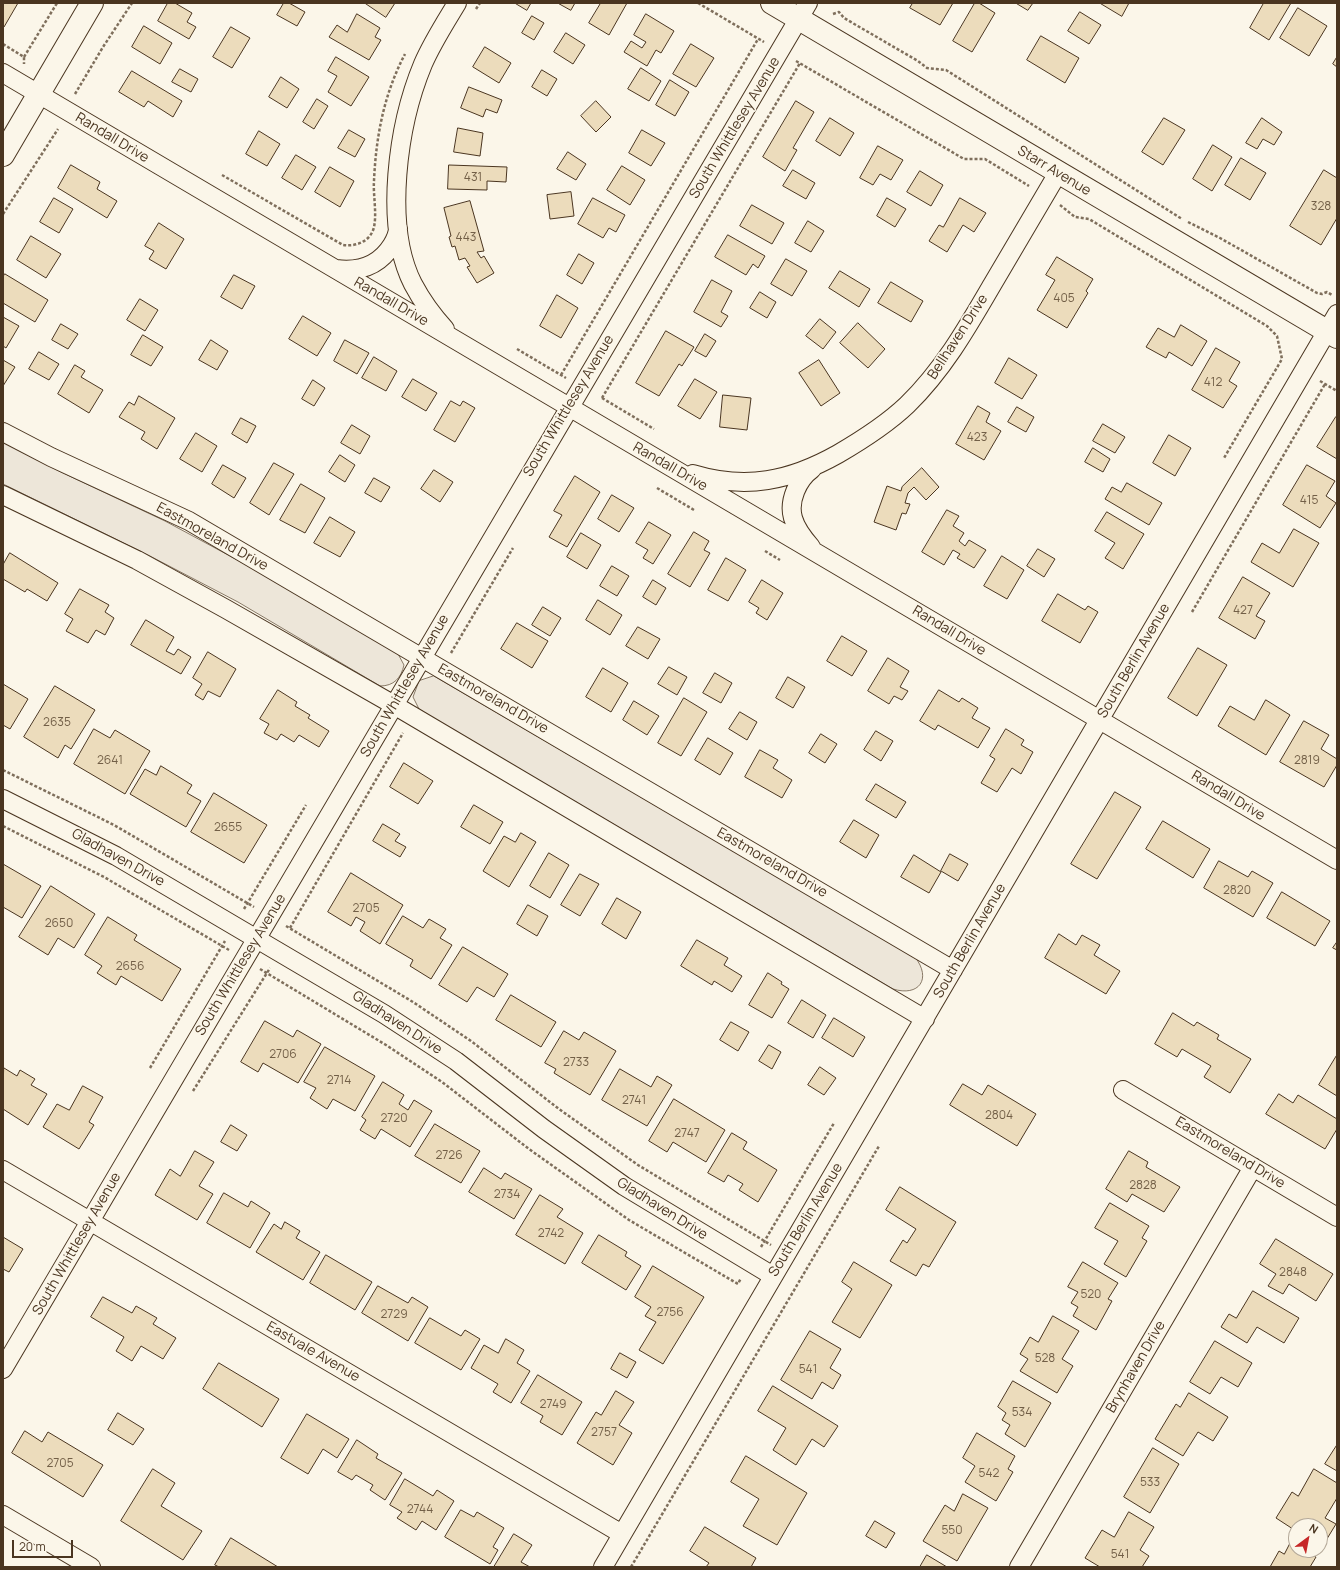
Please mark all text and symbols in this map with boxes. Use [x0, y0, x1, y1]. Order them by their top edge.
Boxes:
street label: South Whittlesey Avenue [686, 54, 784, 202]
street label: Randall Drive [72, 109, 152, 167]
street label: Starr Avenue [1014, 142, 1094, 200]
house number: 431 [464, 171, 482, 185]
house number: 328 [1311, 200, 1331, 214]
house number: 443 [456, 231, 476, 245]
street label: Randall Drive [351, 274, 431, 330]
street label: Bellhaven Drive [924, 291, 992, 383]
house number: 405 [1053, 292, 1075, 306]
street label: South Whittlesey Avenue [520, 332, 618, 480]
house number: 412 [1204, 376, 1222, 390]
house number: 423 [967, 431, 987, 445]
street label: Randall Drive [630, 439, 710, 495]
house number: 415 [1300, 494, 1318, 508]
street label: Eastmoreland Drive [153, 499, 271, 575]
street label: South Berlin Avenue [1094, 601, 1174, 721]
street label: Randall Drive [909, 602, 989, 660]
house number: 427 [1233, 604, 1253, 618]
street label: South Whittlesey Avenue [357, 612, 453, 760]
street label: Eastmoreland Drive [435, 660, 551, 738]
house number: 2635 [43, 716, 71, 730]
house number: 2641 [97, 754, 123, 768]
house number: 2819 [1294, 754, 1320, 768]
street label: Randall Drive [1188, 767, 1268, 825]
house number: 2655 [214, 821, 242, 835]
street label: Eastmoreland Drive [714, 824, 830, 902]
street label: Gladhaven Drive [69, 826, 167, 890]
street label: South Berlin Avenue [930, 881, 1010, 1001]
house number: 2820 [1223, 884, 1251, 898]
street label: South Whittlesey Avenue [192, 891, 290, 1039]
house number: 2705 [352, 902, 380, 916]
house number: 2650 [45, 917, 73, 931]
house number: 2656 [116, 960, 144, 974]
street label: Gladhaven Drive [349, 988, 445, 1058]
house number: 2706 [269, 1048, 297, 1062]
house number: 2733 [563, 1056, 589, 1070]
house number: 2714 [327, 1074, 351, 1088]
house number: 2741 [622, 1094, 646, 1108]
house number: 2804 [985, 1109, 1013, 1123]
house number: 2720 [380, 1112, 408, 1126]
street label: Eastmoreland Drive [1172, 1114, 1288, 1192]
house number: 2747 [674, 1127, 700, 1141]
house number: 2726 [435, 1149, 463, 1163]
street label: South Berlin Avenue [765, 1160, 847, 1280]
street label: South Whittlesey Avenue [29, 1170, 125, 1318]
street label: Gladhaven Drive [614, 1174, 710, 1244]
house number: 2828 [1129, 1179, 1157, 1193]
house number: 2734 [494, 1188, 520, 1202]
house number: 2742 [538, 1227, 564, 1241]
house number: 2848 [1279, 1266, 1307, 1280]
house number: 520 [1081, 1288, 1101, 1302]
house number: 2756 [656, 1306, 684, 1320]
house number: 2729 [380, 1308, 408, 1322]
street label: Eastvale Avenue [263, 1318, 363, 1386]
street label: Brynhaven Drive [1103, 1318, 1169, 1416]
house number: 528 [1035, 1352, 1055, 1366]
house number: 541 [799, 1363, 817, 1377]
house number: 2749 [540, 1398, 566, 1412]
house number: 534 [1012, 1406, 1032, 1420]
house number: 2757 [591, 1426, 617, 1440]
house number: 2705 [46, 1457, 74, 1471]
house number: 542 [979, 1467, 999, 1481]
house number: 533 [1140, 1476, 1160, 1490]
house number: 2744 [407, 1503, 433, 1517]
north arrow [1288, 1518, 1328, 1558]
text: N [1307, 1520, 1321, 1537]
house number: 550 [941, 1524, 963, 1538]
scale bar [14, 1532, 75, 1558]
text: 20 m [19, 1538, 46, 1555]
house number: 541 [1111, 1548, 1129, 1562]

